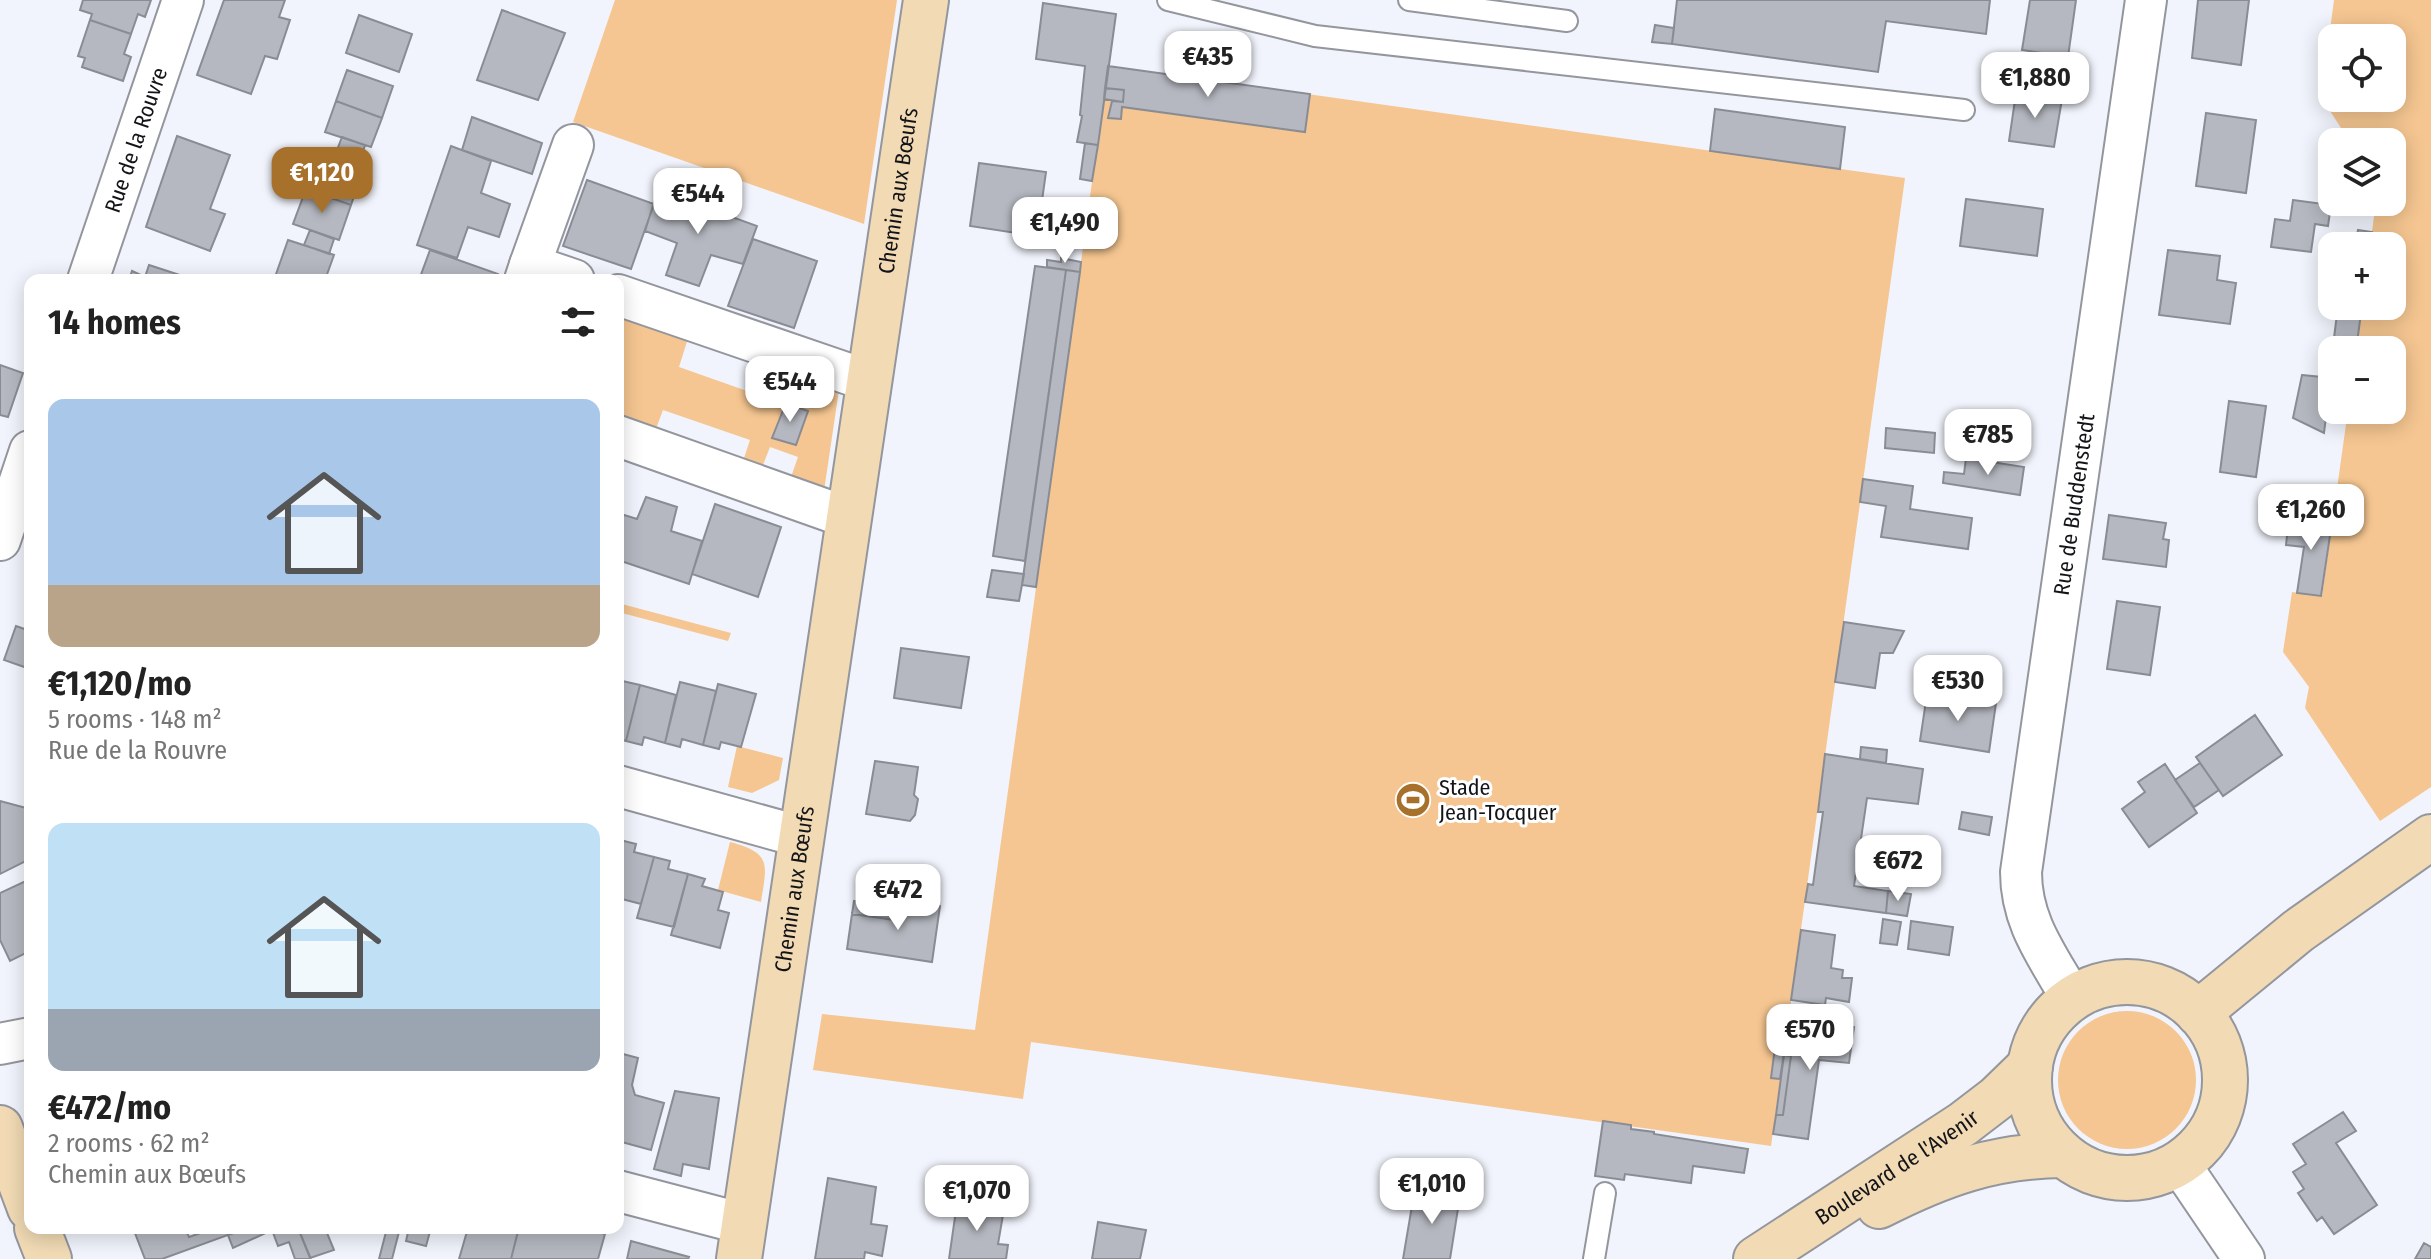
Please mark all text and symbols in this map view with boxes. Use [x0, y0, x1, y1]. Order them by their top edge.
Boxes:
map controls [2318, 24, 2406, 424]
button: locate [2318, 24, 2406, 112]
pin: €435 [1161, 31, 1255, 99]
text: €435 [1182, 41, 1234, 72]
pin: €1,880 [1970, 52, 2100, 120]
text: €1,880 [1999, 62, 2071, 93]
street label: Rue de la Rouvre [99, 64, 173, 216]
street label: Chemin aux Bœufs [872, 106, 924, 276]
button: layers [2318, 128, 2406, 216]
pin: €1,120 [257, 147, 387, 215]
text: €1,120 [290, 157, 354, 188]
pin: €544 [651, 168, 745, 236]
text: €544 [671, 178, 725, 209]
pin: €1,490 [1000, 197, 1130, 265]
text: €1,490 [1030, 207, 1100, 238]
button: + [2318, 232, 2406, 320]
icon: filters [556, 300, 600, 344]
text: 14 homes [48, 302, 181, 343]
button: − [2318, 336, 2406, 424]
pin: €544 [743, 356, 837, 424]
text: €544 [763, 366, 817, 397]
pin: €785 [1941, 409, 2035, 477]
street label: Rue de Buddenstedt [2048, 411, 2101, 597]
text: €785 [1962, 419, 2014, 450]
icon: home [252, 451, 396, 595]
pin: €1,260 [2246, 484, 2376, 552]
text: €1,260 [2276, 494, 2346, 525]
pin: €530 [1911, 655, 2005, 723]
text: €1,120/mo [48, 663, 192, 704]
text: €530 [1932, 665, 1984, 696]
text: 5 rooms · 148 m² [48, 704, 222, 735]
text: Rue de la Rouvre [48, 735, 227, 766]
place label: Stade Jean-Tocquer [1439, 774, 1557, 826]
sports icon: Stade Jean-Tocquer [1394, 781, 1432, 819]
street label: Chemin aux Bœufs [769, 804, 820, 974]
pin: €672 [1851, 835, 1945, 903]
text: €672 [1873, 845, 1923, 876]
pin: €472 [851, 864, 945, 932]
text: €472 [874, 874, 922, 905]
icon: home [252, 875, 396, 1019]
pin: €570 [1763, 1004, 1857, 1072]
text: €570 [1784, 1014, 1836, 1045]
text: €472/mo [48, 1087, 171, 1128]
street label: Boulevard de l'Avenir [1810, 1104, 1984, 1231]
text: 2 rooms · 62 m² [48, 1128, 210, 1159]
pin: €1,010 [1367, 1158, 1497, 1226]
text: Chemin aux Bœufs [48, 1159, 246, 1190]
pin: €1,070 [912, 1165, 1042, 1233]
text: €1,010 [1398, 1168, 1466, 1199]
text: €1,070 [943, 1175, 1011, 1206]

